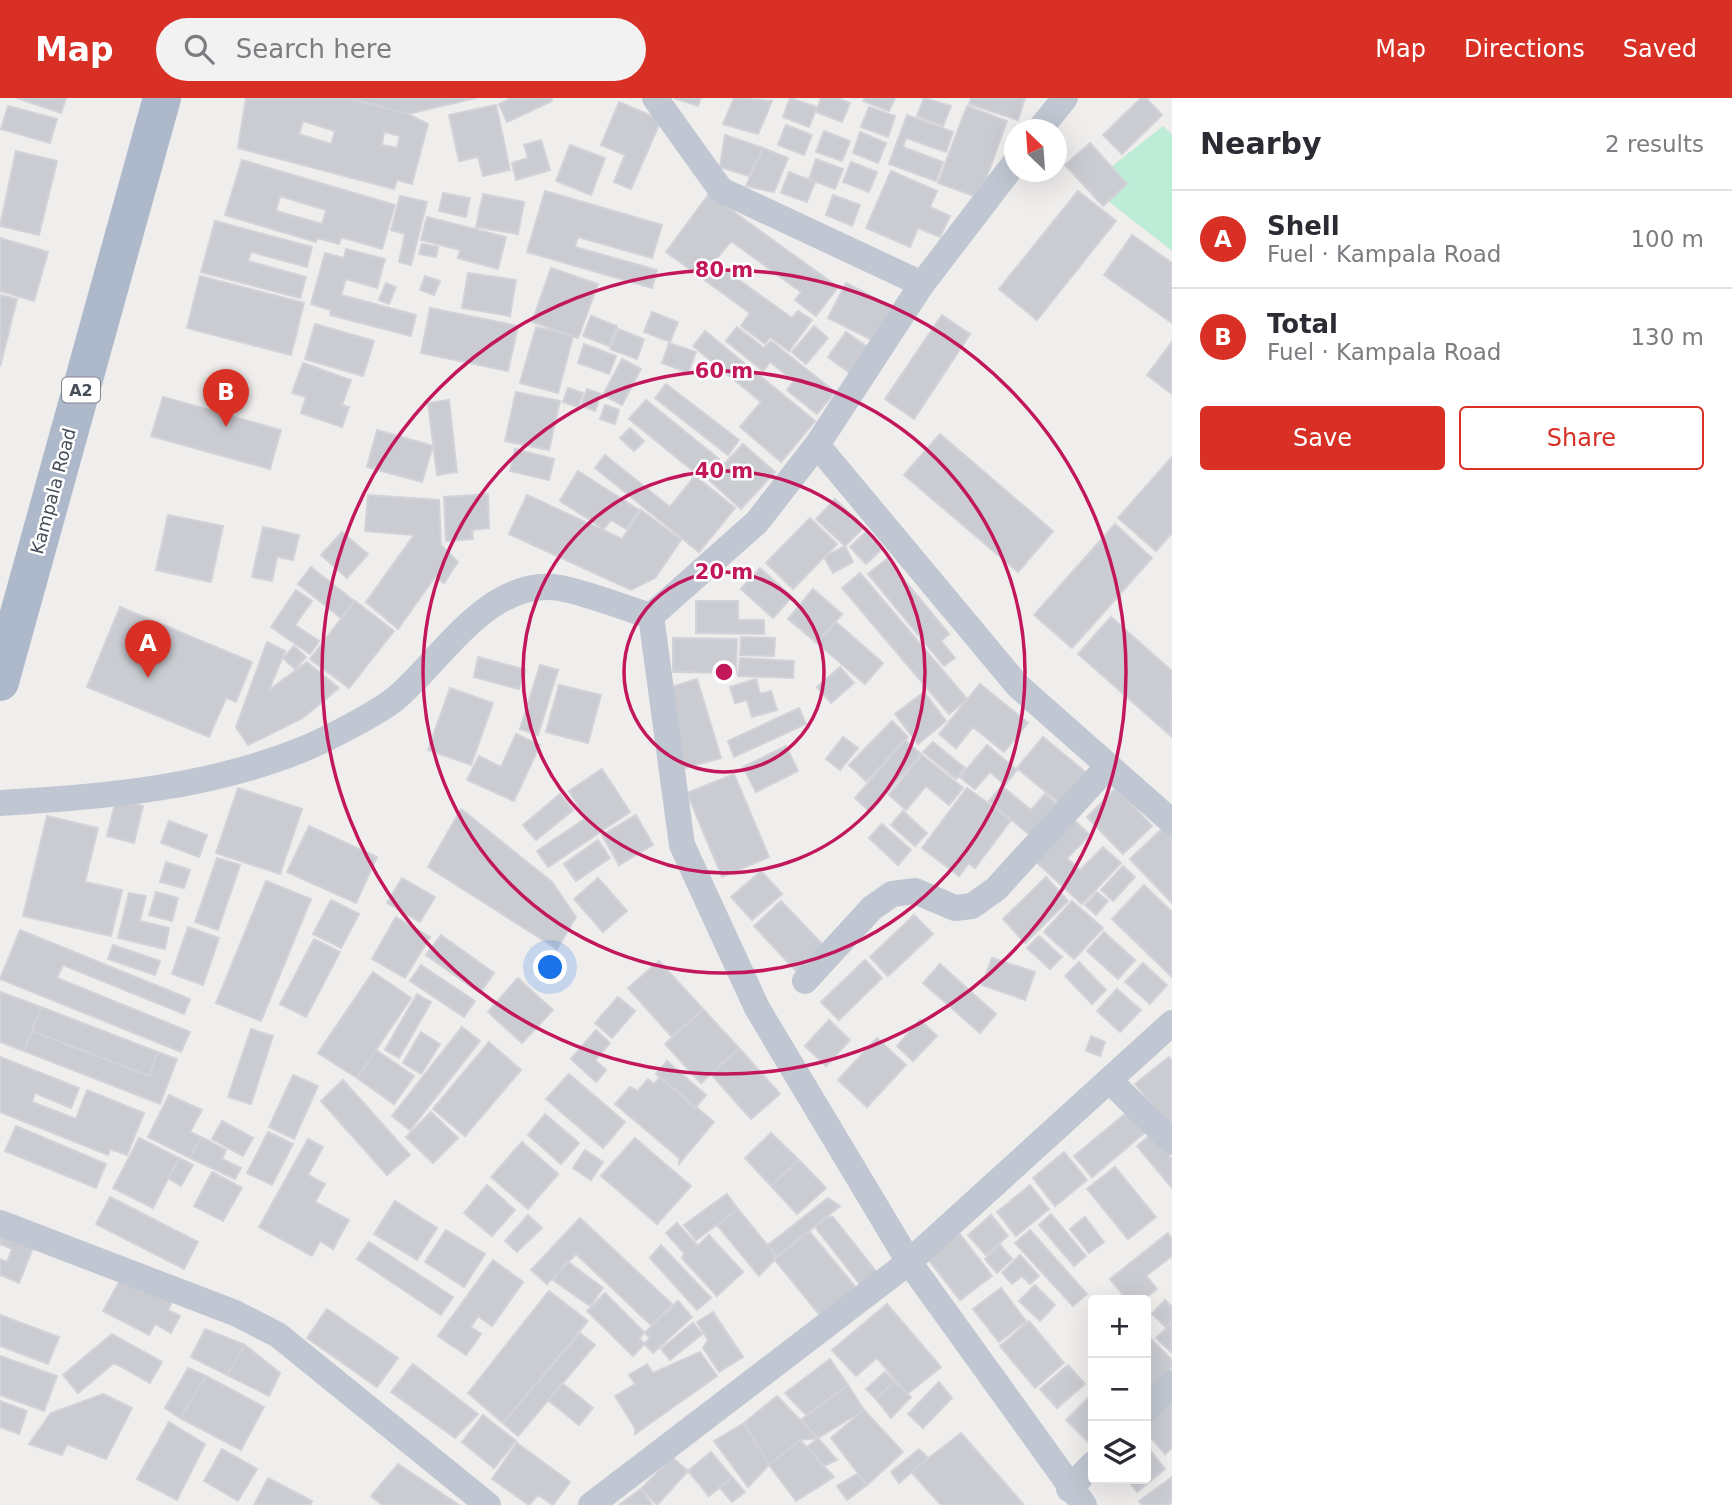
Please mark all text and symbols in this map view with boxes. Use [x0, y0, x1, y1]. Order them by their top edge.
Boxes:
search box [156, 18, 646, 81]
text: Map [35, 30, 114, 69]
icon: search [180, 30, 218, 68]
text: Search here [236, 34, 392, 64]
text: Map [1375, 35, 1426, 63]
text: Directions [1464, 35, 1585, 63]
text: Saved [1623, 35, 1697, 63]
north arrow [1004, 119, 1067, 182]
text: Nearby [1200, 126, 1322, 161]
text: 2 results [1605, 131, 1704, 157]
text: Shell [1267, 211, 1340, 241]
text: A [1214, 226, 1232, 252]
text: 100 m [1630, 226, 1704, 252]
text: Fuel · Kampala Road [1267, 241, 1501, 267]
text: 80 m [695, 258, 753, 282]
text: Total [1267, 309, 1338, 339]
text: B [1214, 324, 1232, 350]
text: 130 m [1630, 324, 1704, 350]
text: Fuel · Kampala Road [1267, 339, 1501, 365]
text: 60 m [695, 359, 753, 383]
pin: B [203, 369, 249, 427]
road number: A2 [62, 378, 100, 402]
button: Save [1200, 406, 1445, 470]
button: Share [1459, 406, 1704, 470]
street label: Kampala Road [26, 426, 80, 556]
text: 40 m [695, 459, 753, 483]
text: 20 m [695, 560, 753, 584]
pin: A [125, 620, 171, 678]
centre of rings [712, 660, 736, 684]
your location [533, 950, 567, 984]
map controls [1088, 1295, 1151, 1484]
button: + [1088, 1295, 1151, 1358]
button: − [1088, 1358, 1151, 1421]
button: layers [1088, 1421, 1151, 1484]

